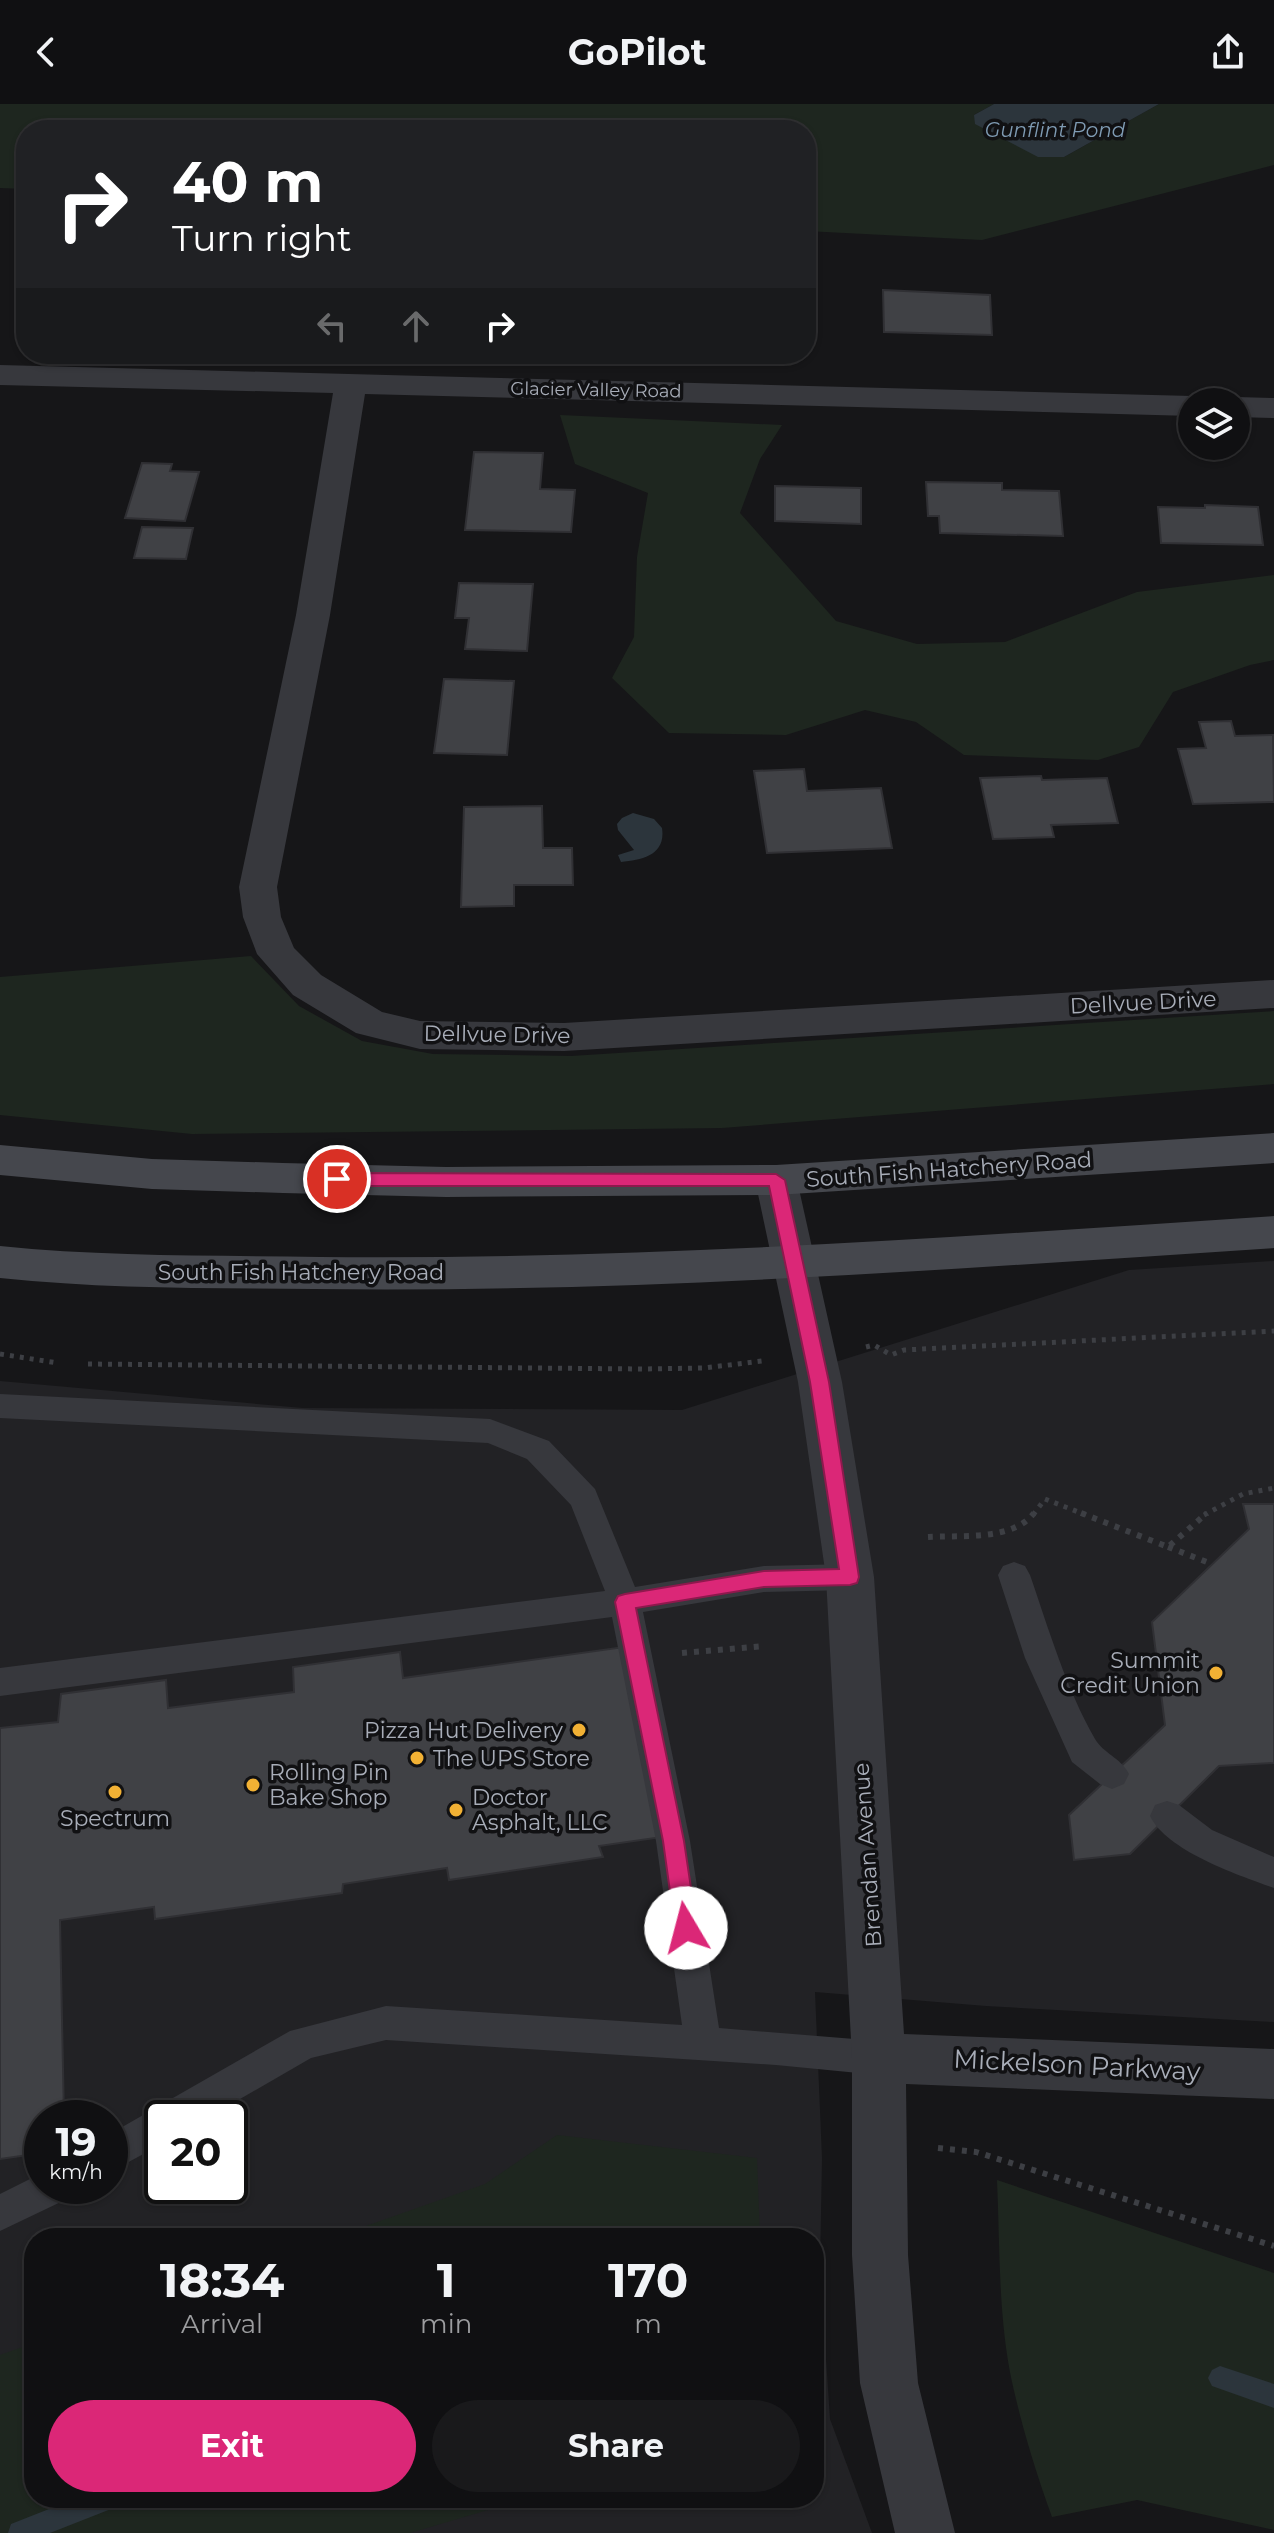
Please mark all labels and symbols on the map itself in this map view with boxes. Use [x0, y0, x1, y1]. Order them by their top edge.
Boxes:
water label: Gunflint Pond [985, 118, 1126, 142]
street label: Glacier Valley Road [510, 378, 682, 402]
street label: Dellvue Drive [1069, 985, 1217, 1020]
street label: Dellvue Drive [423, 1020, 571, 1049]
pin [303, 1145, 371, 1213]
street label: South Fish Hatchery Road [805, 1146, 1093, 1193]
street label: South Fish Hatchery Road [158, 1259, 444, 1286]
place label: Summit Credit Union [1060, 1647, 1200, 1699]
marker: Summit Credit Union [1207, 1664, 1225, 1682]
place label: Pizza Hut Delivery [364, 1717, 563, 1744]
marker: Pizza Hut Delivery [570, 1721, 588, 1739]
place label: The UPS Store [433, 1745, 590, 1772]
marker: The UPS Store [408, 1749, 426, 1767]
place label: Rolling Pin Bake Shop [269, 1759, 389, 1811]
street label: Brendan Avenue [848, 1762, 887, 1948]
marker: Rolling Pin Bake Shop [244, 1776, 262, 1794]
marker: Spectrum [106, 1783, 124, 1801]
place label: Doctor Asphalt, LLC [472, 1784, 608, 1836]
marker: Doctor Asphalt, LLC [447, 1801, 465, 1819]
place label: Spectrum [60, 1805, 170, 1832]
position arrow [644, 1886, 728, 1970]
street label: Mickelson Parkway [953, 2043, 1202, 2087]
speed limit sign: 20 [144, 2100, 248, 2204]

